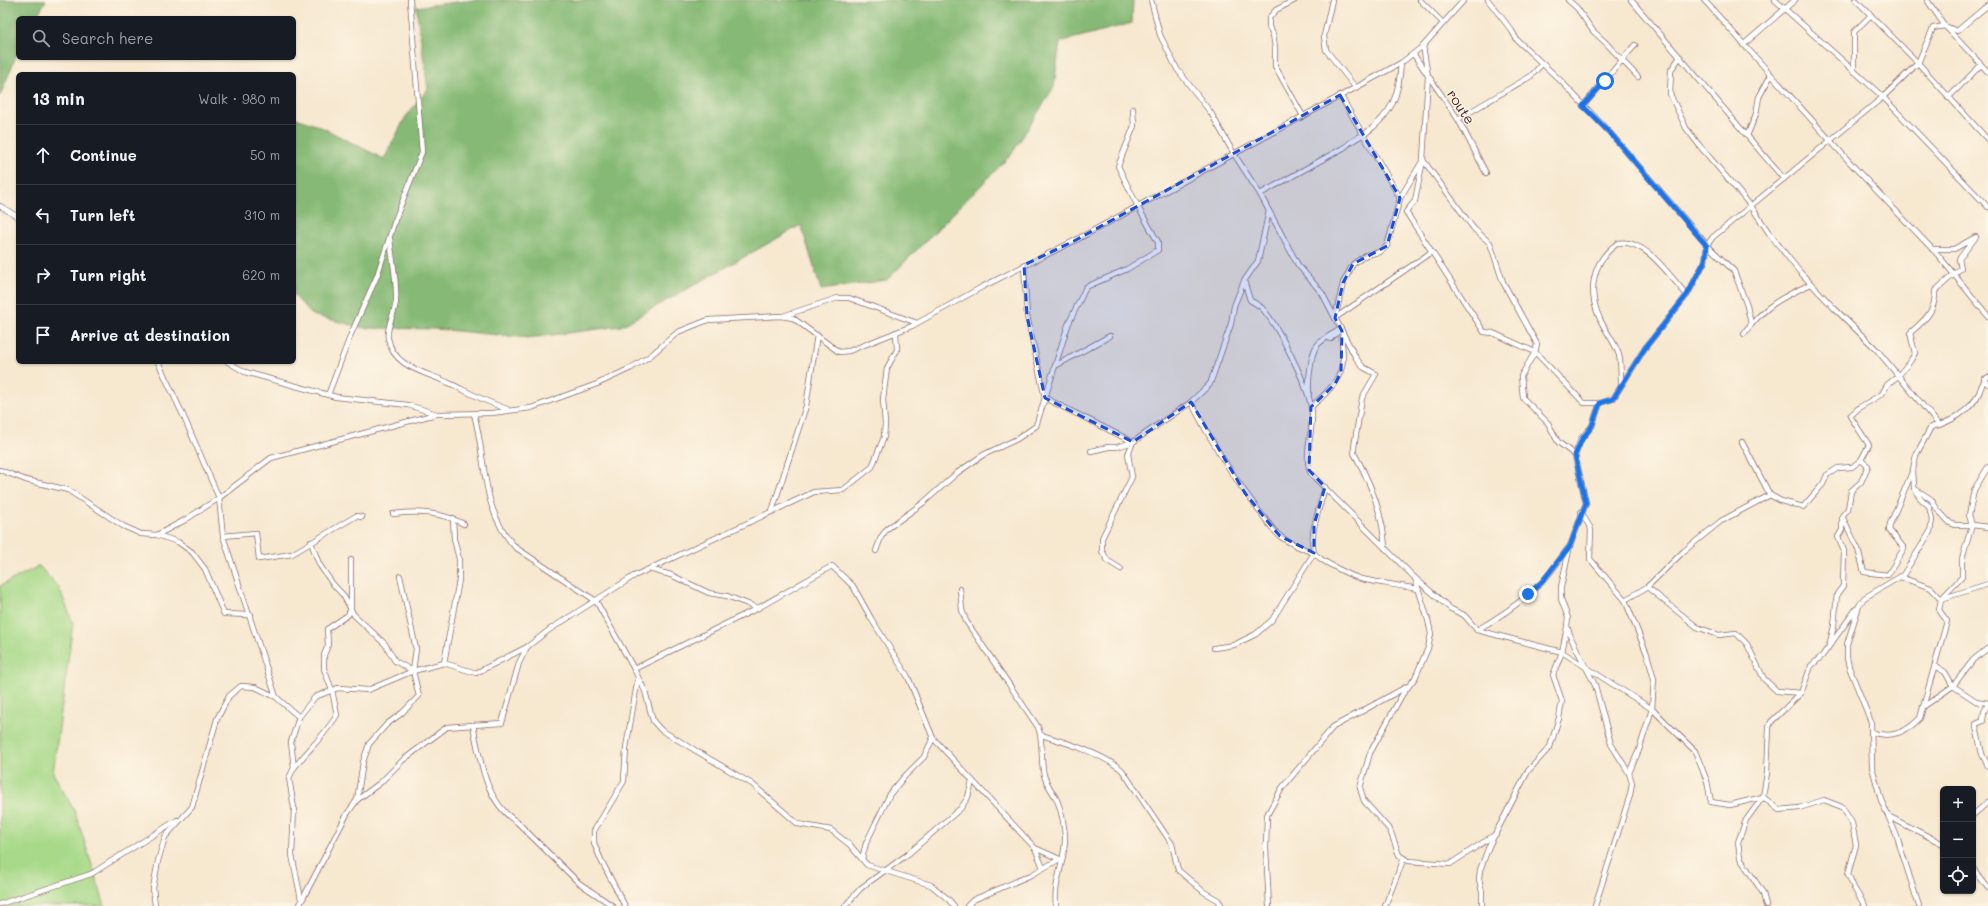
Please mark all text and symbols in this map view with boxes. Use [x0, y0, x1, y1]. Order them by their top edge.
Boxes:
search box [16, 16, 296, 60]
icon: search [30, 27, 52, 49]
text: Search here [62, 28, 153, 48]
route start [1596, 72, 1614, 90]
street label: route [1443, 86, 1480, 128]
text: 13 min [32, 87, 85, 109]
text: Walk · 980 m [198, 90, 280, 107]
icon: ahead [32, 144, 54, 166]
text: Continue [70, 145, 137, 165]
text: 50 m [250, 146, 280, 163]
icon: left [32, 204, 54, 226]
text: Turn left [70, 205, 135, 225]
text: 310 m [244, 206, 280, 223]
icon: right [32, 264, 54, 286]
text: Turn right [70, 265, 147, 285]
text: 620 m [242, 266, 280, 283]
icon: arrive [32, 324, 54, 346]
text: Arrive at destination [70, 325, 230, 345]
route end [1519, 585, 1537, 603]
map controls [1940, 786, 1976, 894]
button: + [1940, 786, 1976, 822]
button: − [1940, 822, 1976, 858]
button: locate [1940, 858, 1976, 894]

